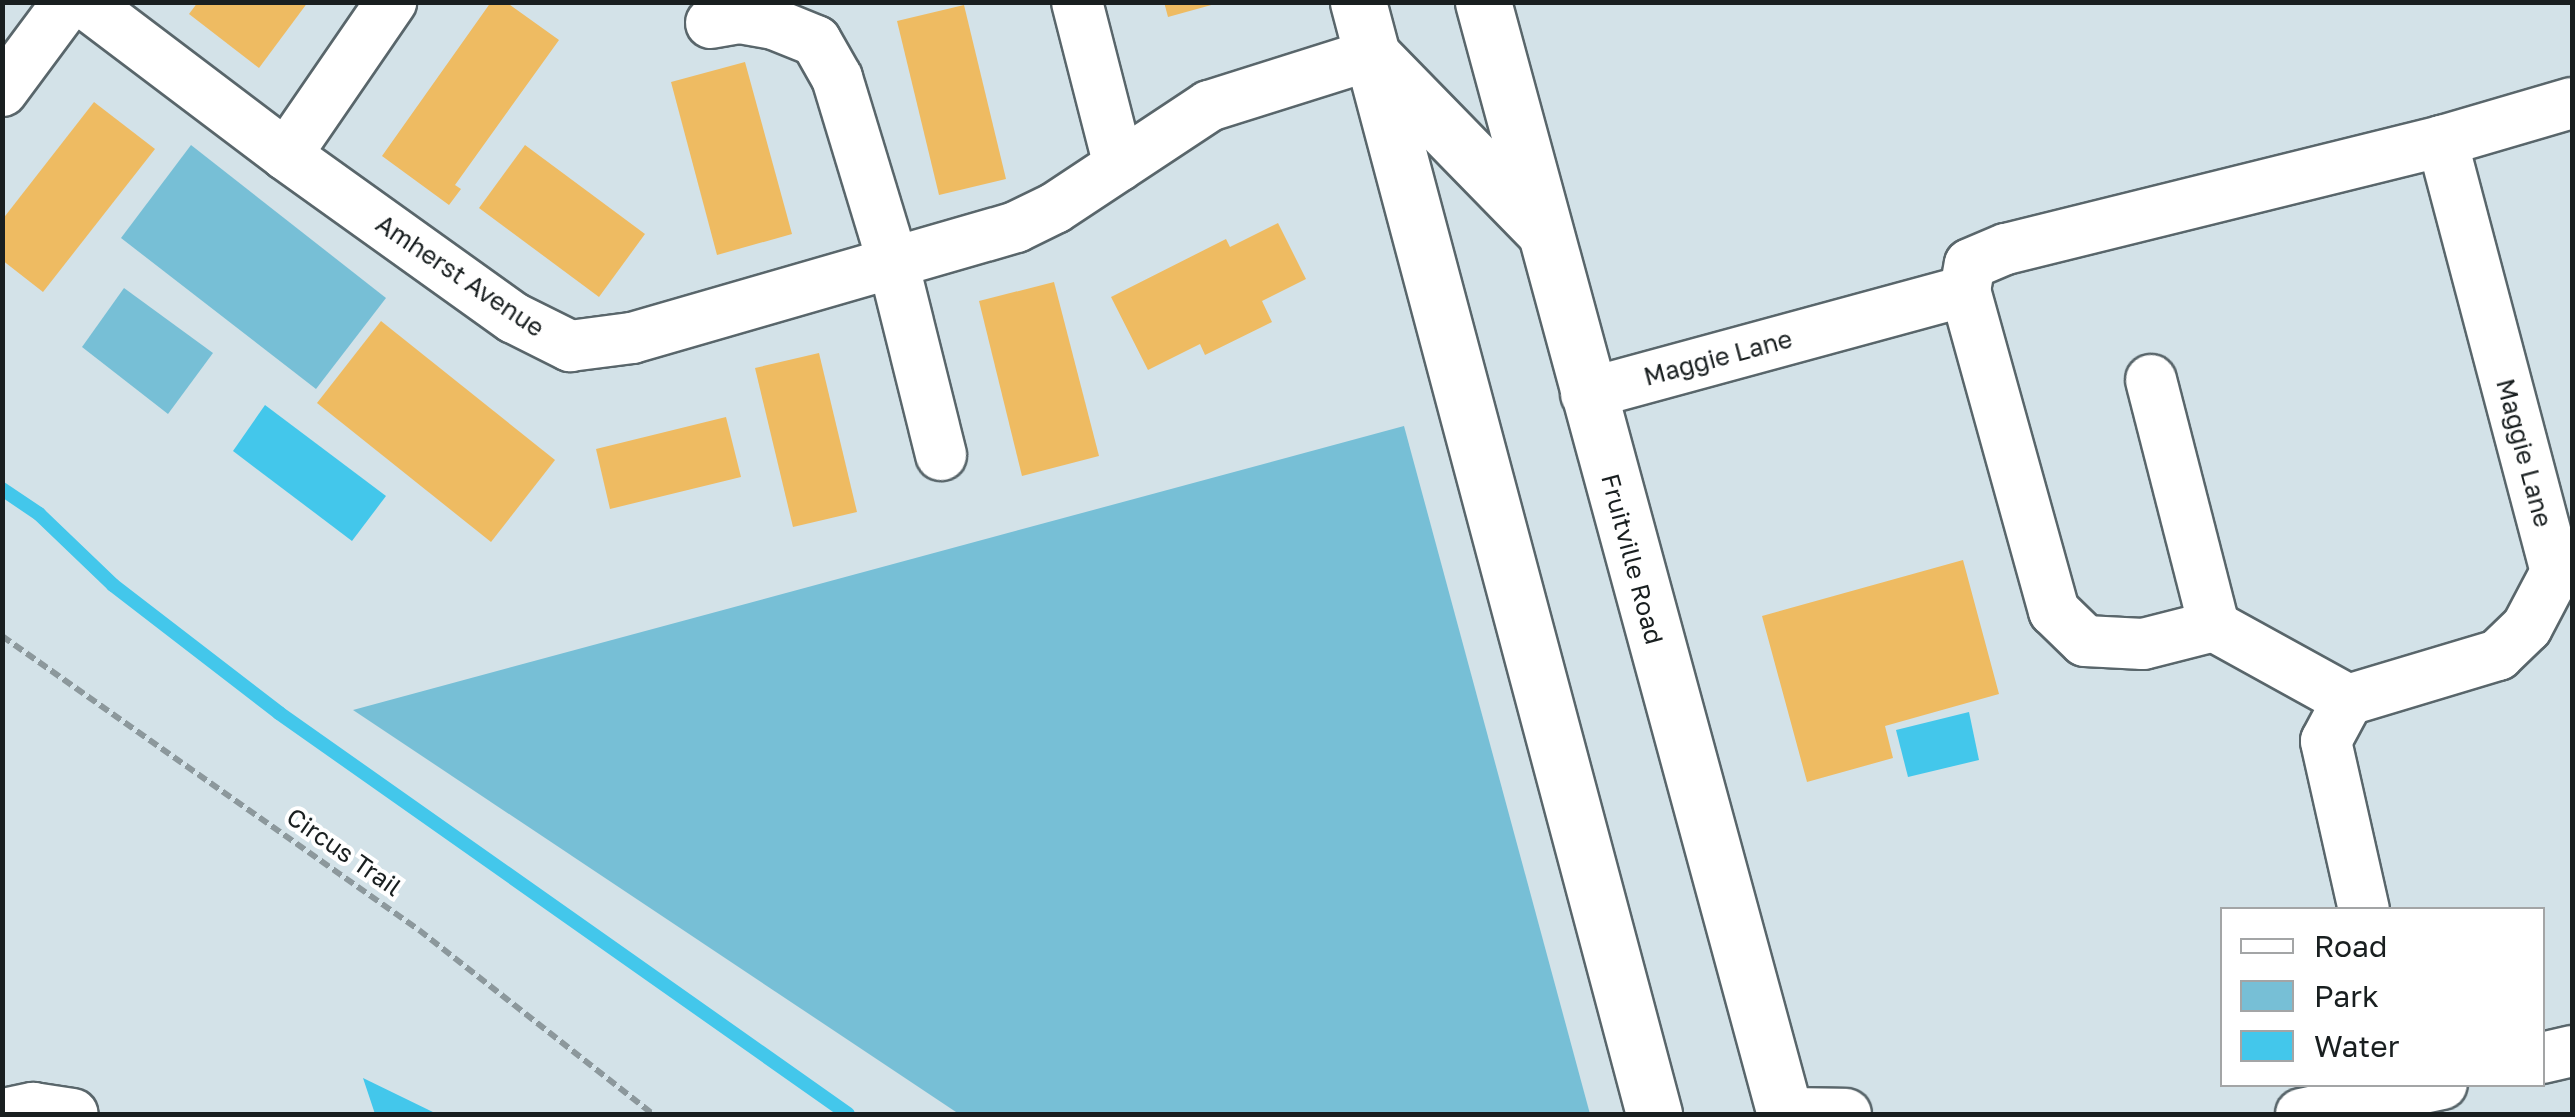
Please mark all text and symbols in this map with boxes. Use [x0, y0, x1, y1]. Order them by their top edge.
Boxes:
street label: Amherst Avenue [370, 209, 550, 343]
street label: Maggie Lane [1641, 324, 1795, 392]
street label: Maggie Lane [2490, 376, 2558, 530]
street label: Fruitville Road [1595, 470, 1669, 648]
street label: Circus Trail [281, 802, 407, 902]
legend [2220, 907, 2545, 1087]
text: Road [2314, 928, 2388, 964]
text: Park [2314, 978, 2379, 1014]
text: Water [2314, 1028, 2399, 1064]

